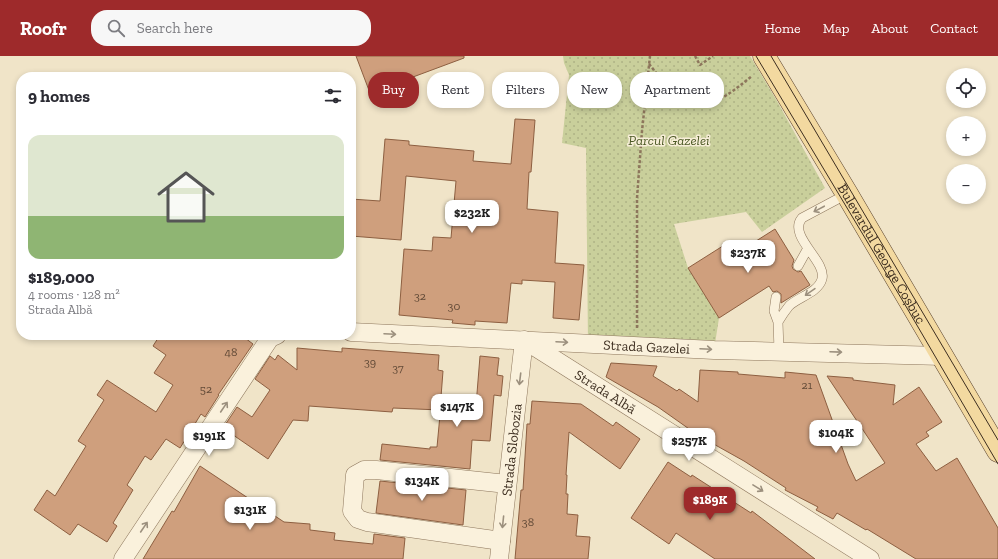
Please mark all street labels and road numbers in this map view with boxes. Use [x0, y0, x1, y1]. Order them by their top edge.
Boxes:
street label: Bulevardul George Coșbuc [834, 180, 930, 327]
street label: Strada Gazelei [603, 336, 690, 357]
street label: Strada Albă [572, 366, 640, 418]
street label: Strada Slobozia [498, 402, 525, 497]

